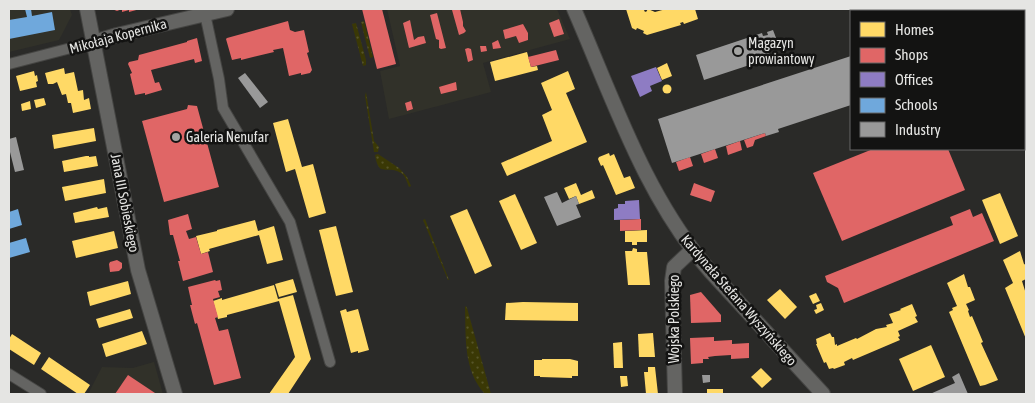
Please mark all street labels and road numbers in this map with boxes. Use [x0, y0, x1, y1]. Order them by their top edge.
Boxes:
street label: Mikołaja Kopernika [68, 15, 168, 57]
street label: Jana III Sobieskiego [108, 152, 142, 254]
street label: Kardynała Stefana Wyszyńskiego [678, 231, 800, 369]
street label: Wojska Polskiego [666, 275, 682, 363]

